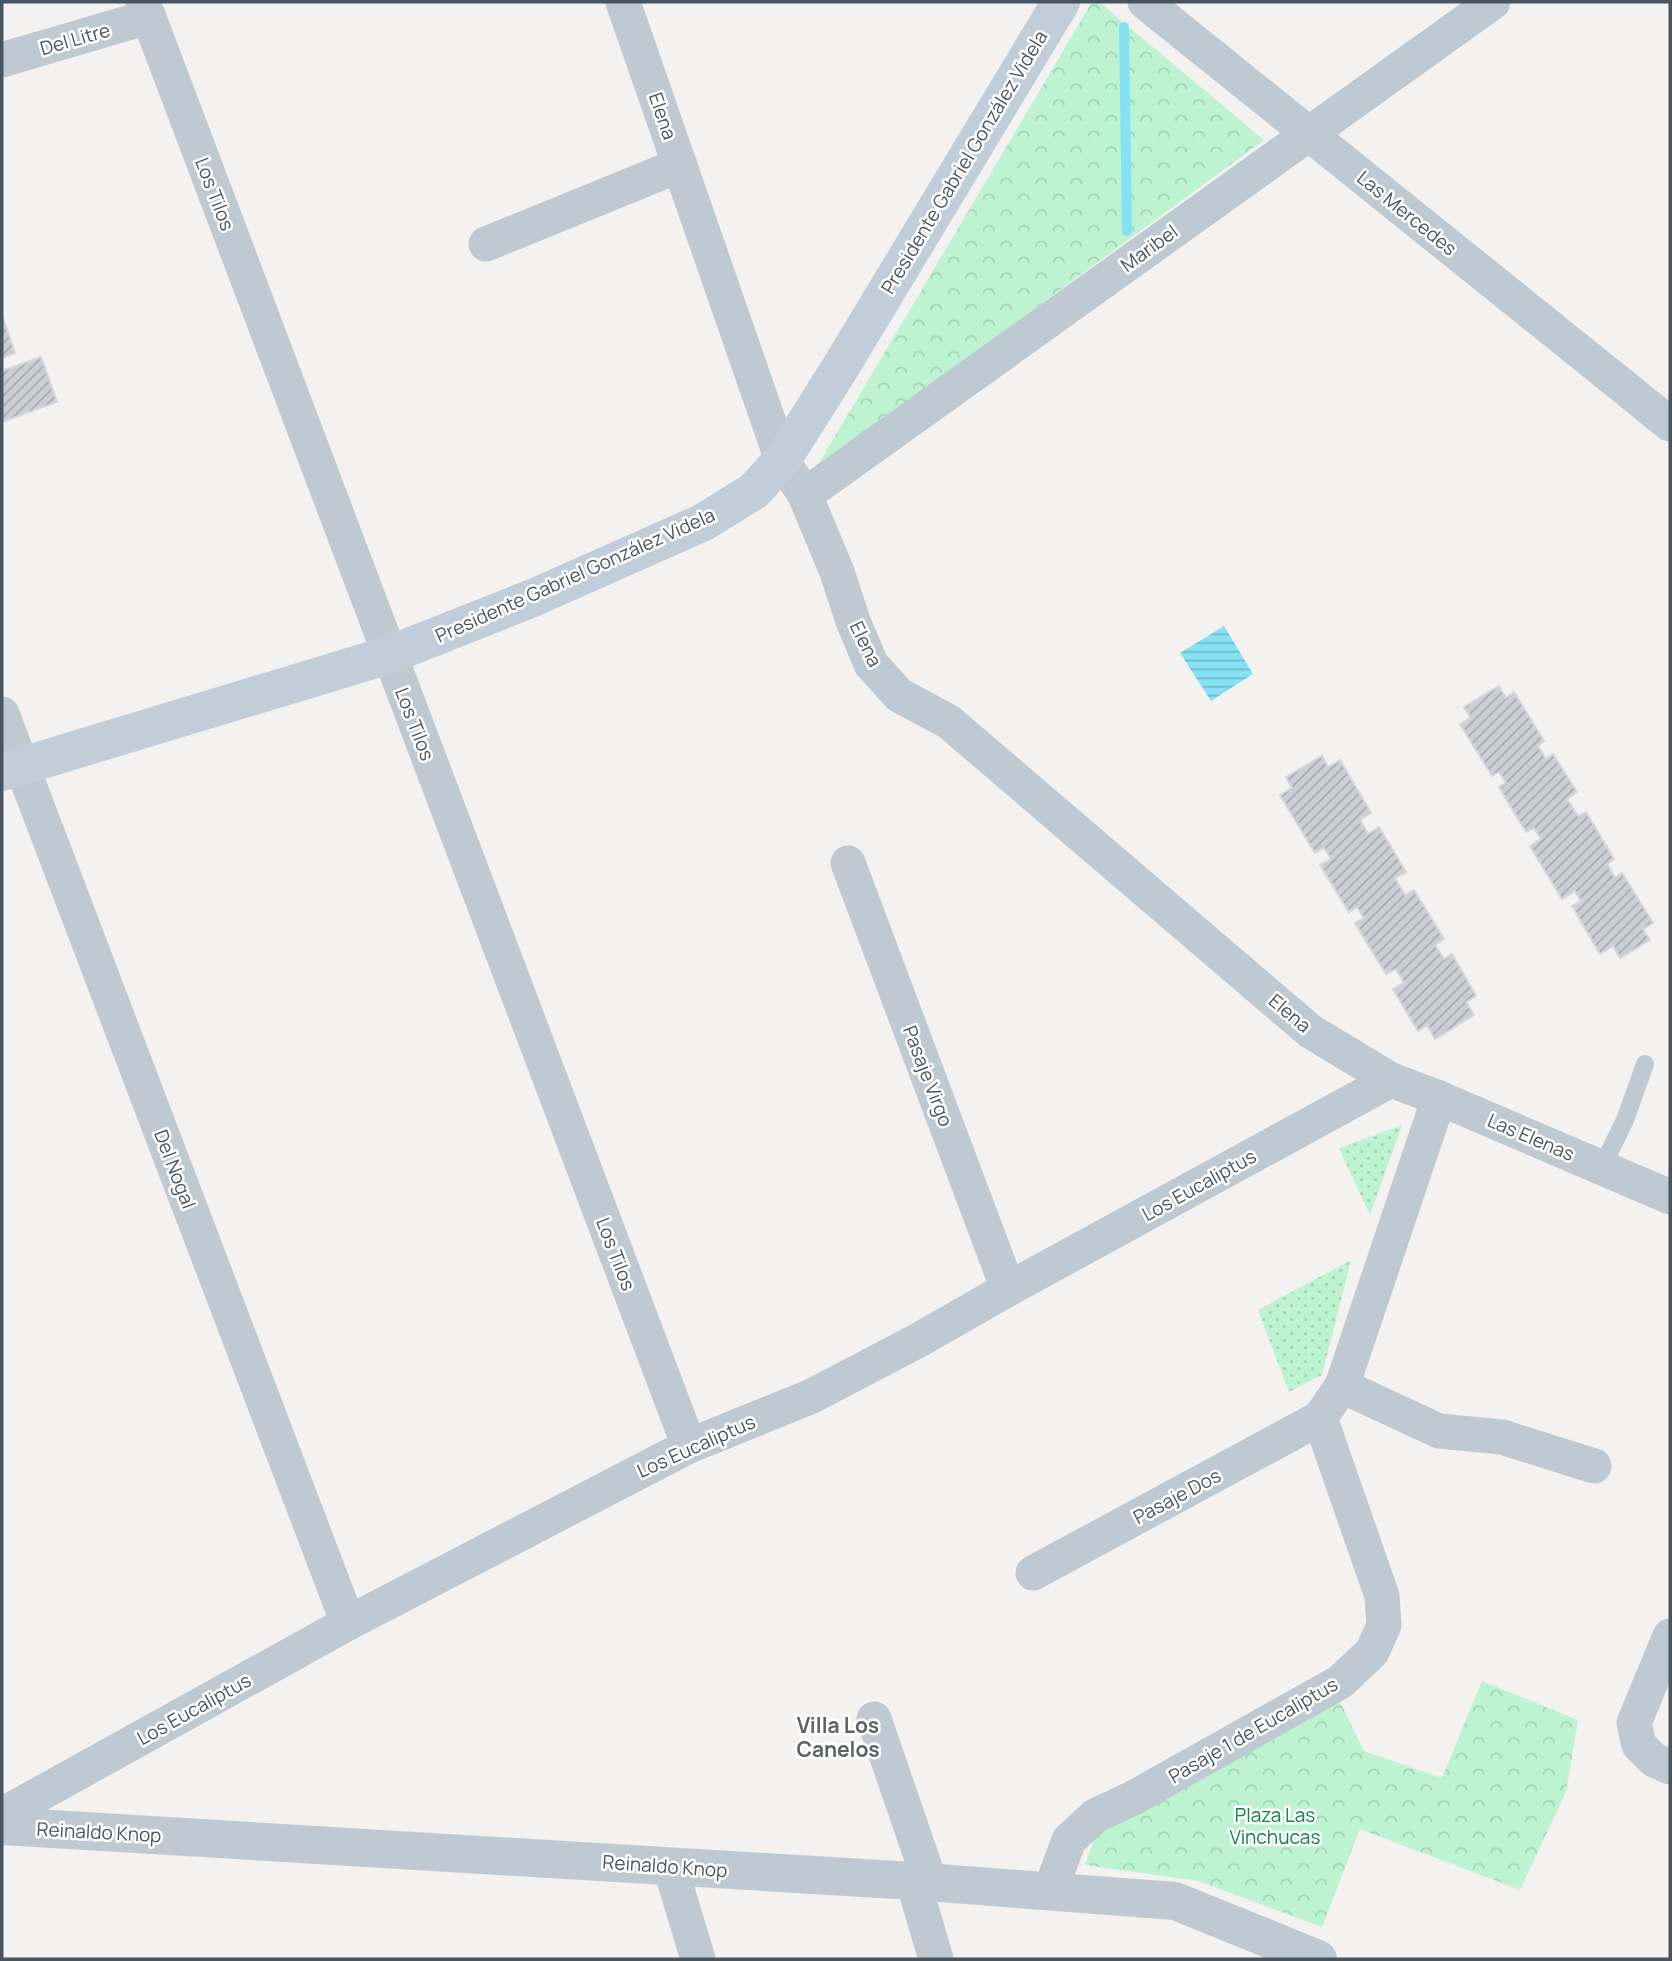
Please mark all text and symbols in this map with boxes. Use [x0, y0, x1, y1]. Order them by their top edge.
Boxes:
street label: Del Litre [37, 17, 113, 61]
street label: Presidente Gabriel González Videla [875, 25, 1053, 299]
street label: Elena [643, 89, 683, 143]
street label: Los Tilos [189, 154, 241, 234]
street label: Las Mercedes [1352, 165, 1462, 261]
street label: Maribel [1115, 218, 1183, 278]
street label: Presidente Gabriel González Videla [431, 501, 719, 649]
street label: Elena [844, 617, 888, 671]
street label: Los Tilos [389, 684, 441, 764]
street label: Elena [1263, 988, 1317, 1038]
street label: Pasaje Virgo [897, 1022, 959, 1130]
street label: Las Elenas [1484, 1107, 1578, 1167]
street label: Del Nogal [148, 1126, 202, 1212]
street label: Los Eucaliptus [1137, 1143, 1261, 1227]
street label: Los Tilos [590, 1214, 642, 1294]
street label: Los Eucaliptus [633, 1408, 759, 1484]
street label: Pasaje Dos [1129, 1462, 1225, 1530]
street label: Los Eucaliptus [132, 1667, 256, 1751]
street label: Pasaje 1 de Eucaliptus [1164, 1671, 1342, 1789]
district label: Villa Los Canelos [796, 1711, 880, 1763]
park label: Plaza Las Vinchucas [1230, 1802, 1320, 1850]
street label: Reinaldo Knop [36, 1816, 162, 1848]
street label: Reinaldo Knop [602, 1849, 728, 1883]

